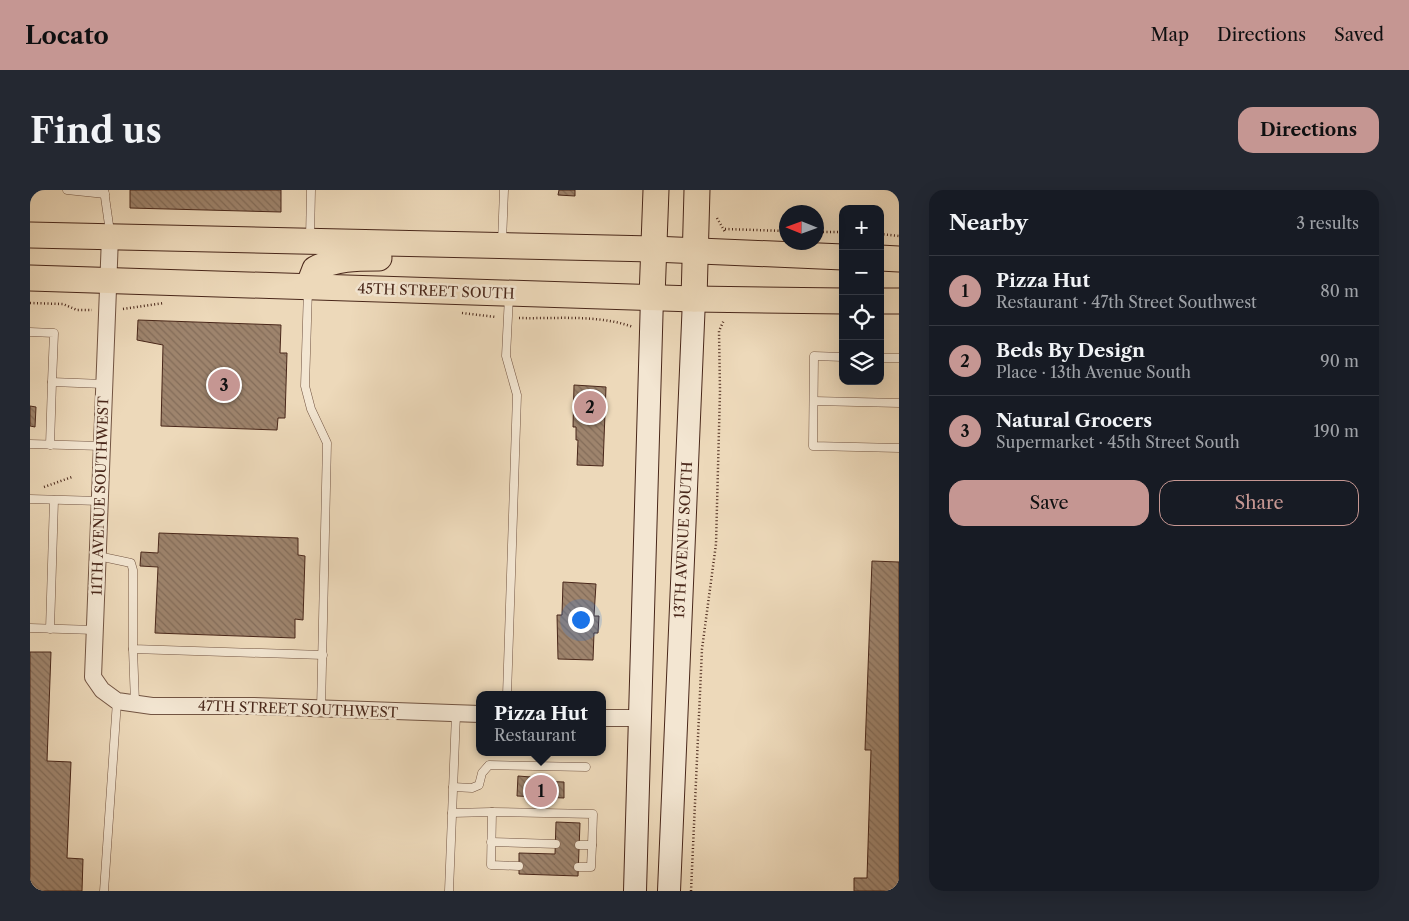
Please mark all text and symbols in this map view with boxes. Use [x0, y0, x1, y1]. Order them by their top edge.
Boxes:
text: Locato [25, 21, 109, 50]
text: Map [1150, 24, 1189, 46]
text: Directions [1217, 24, 1306, 46]
text: Saved [1334, 24, 1384, 46]
button: Directions [1238, 107, 1379, 153]
text: Find us [30, 109, 162, 152]
north arrow [779, 205, 824, 250]
map controls [839, 205, 884, 385]
button: + [839, 205, 884, 250]
text: Nearby [949, 210, 1028, 235]
text: 3 results [1296, 213, 1359, 233]
button: − [839, 250, 884, 295]
text: Pizza Hut [996, 269, 1090, 292]
street label: 45TH STREET SOUTH [357, 279, 515, 303]
text: 1 [961, 281, 969, 301]
text: 80 m [1320, 281, 1359, 301]
text: Restaurant · 47th Street Southwest [996, 292, 1257, 312]
button: locate [839, 295, 884, 340]
text: Beds By Design [996, 339, 1145, 362]
button: layers [839, 340, 884, 385]
text: 2 [960, 351, 970, 371]
text: 90 m [1320, 351, 1359, 371]
text: Place · 13th Avenue South [996, 362, 1191, 382]
pin: 3 [208, 366, 240, 404]
pin: 2 [574, 388, 606, 426]
street label: 11TH AVENUE SOUTHWEST [88, 396, 112, 596]
text: Natural Grocers [996, 409, 1152, 432]
text: 3 [960, 421, 970, 441]
text: 190 m [1314, 421, 1359, 441]
text: Supermarket · 45th Street South [996, 432, 1240, 452]
street label: 13TH AVENUE SOUTH [670, 461, 696, 619]
button: Save [949, 480, 1149, 526]
button: Share [1159, 480, 1359, 526]
your location [568, 607, 594, 633]
popup [476, 691, 606, 756]
street label: 47TH STREET SOUTHWEST [197, 697, 399, 722]
text: Pizza Hut [494, 702, 588, 725]
text: Restaurant [494, 725, 576, 745]
pin: 1 [525, 772, 557, 810]

